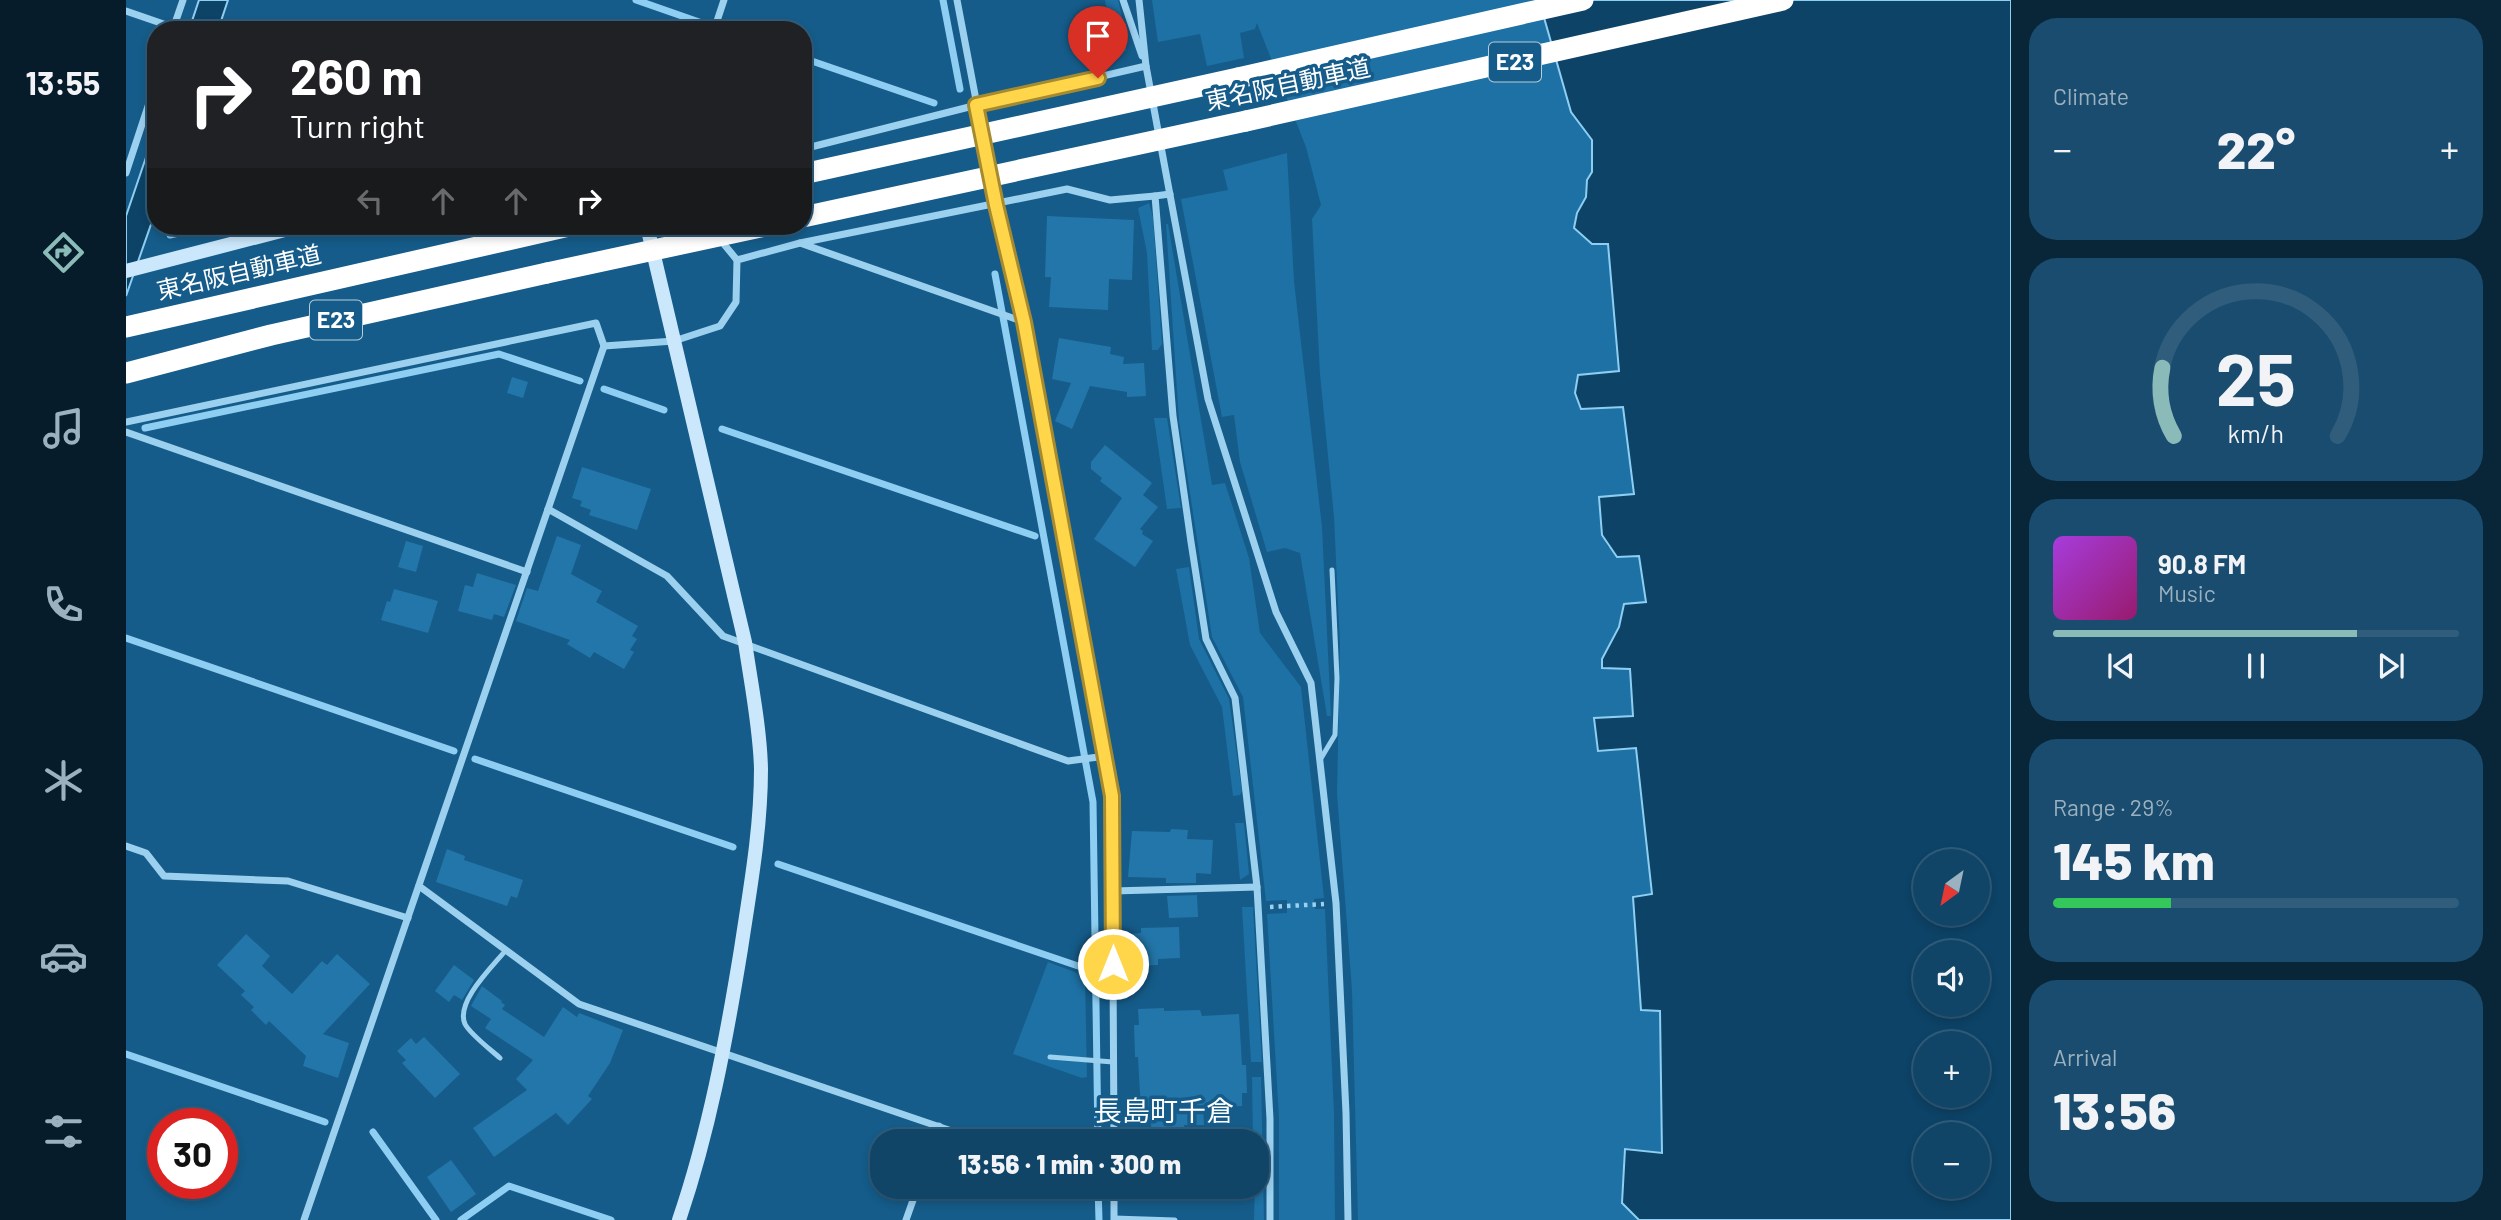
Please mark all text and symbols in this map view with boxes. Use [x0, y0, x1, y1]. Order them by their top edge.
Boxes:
pin [1068, 6, 1128, 78]
icon: arrive [1079, 17, 1117, 55]
road number: E23 [1489, 43, 1541, 82]
text: 260 m [290, 46, 422, 105]
icon: right [175, 49, 266, 140]
street label: 東名阪自動車道 [1203, 52, 1373, 115]
text: 13:55 [26, 63, 100, 101]
text: Climate [2053, 82, 2129, 110]
text: Turn right [290, 106, 425, 144]
text: 22° [2217, 117, 2295, 179]
text: − [2053, 125, 2072, 171]
text: + [2440, 125, 2459, 171]
icon: left [351, 182, 389, 220]
icon: ahead [424, 182, 462, 220]
icon: ahead [497, 182, 535, 220]
icon: right [570, 182, 608, 220]
icon: directions [39, 228, 88, 277]
street label: 東名阪自動車道 [154, 239, 324, 305]
road number: E23 [310, 300, 362, 340]
text: 25 [2216, 333, 2296, 421]
icon: music [39, 404, 88, 453]
text: km/h [2228, 417, 2284, 447]
text: 90.8 FM [2158, 548, 2246, 579]
text: Music [2158, 579, 2216, 607]
icon: phone [39, 580, 88, 629]
icon: previous [2102, 647, 2140, 685]
icon: pause [2237, 647, 2275, 685]
icon: next [2372, 647, 2410, 685]
icon: climate [39, 756, 88, 805]
text: Range · 29% [2053, 793, 2174, 821]
text: 145 km [2053, 828, 2215, 890]
north arrow [1913, 849, 1990, 926]
map controls [1913, 849, 1990, 1199]
position arrow [1076, 927, 1150, 1001]
icon: car [39, 932, 88, 981]
button: sound [1913, 940, 1990, 1017]
button: + [1913, 1031, 1990, 1108]
text: Arrival [2053, 1043, 2117, 1071]
text: 13:56 [2053, 1078, 2176, 1140]
district label: 長島町千倉 [1094, 1093, 1234, 1127]
icon: filters [39, 1107, 88, 1156]
speed limit sign: 30 [147, 1108, 238, 1199]
button: − [1913, 1122, 1990, 1199]
text: 13:56 · 1 min · 300 m [958, 1148, 1181, 1179]

